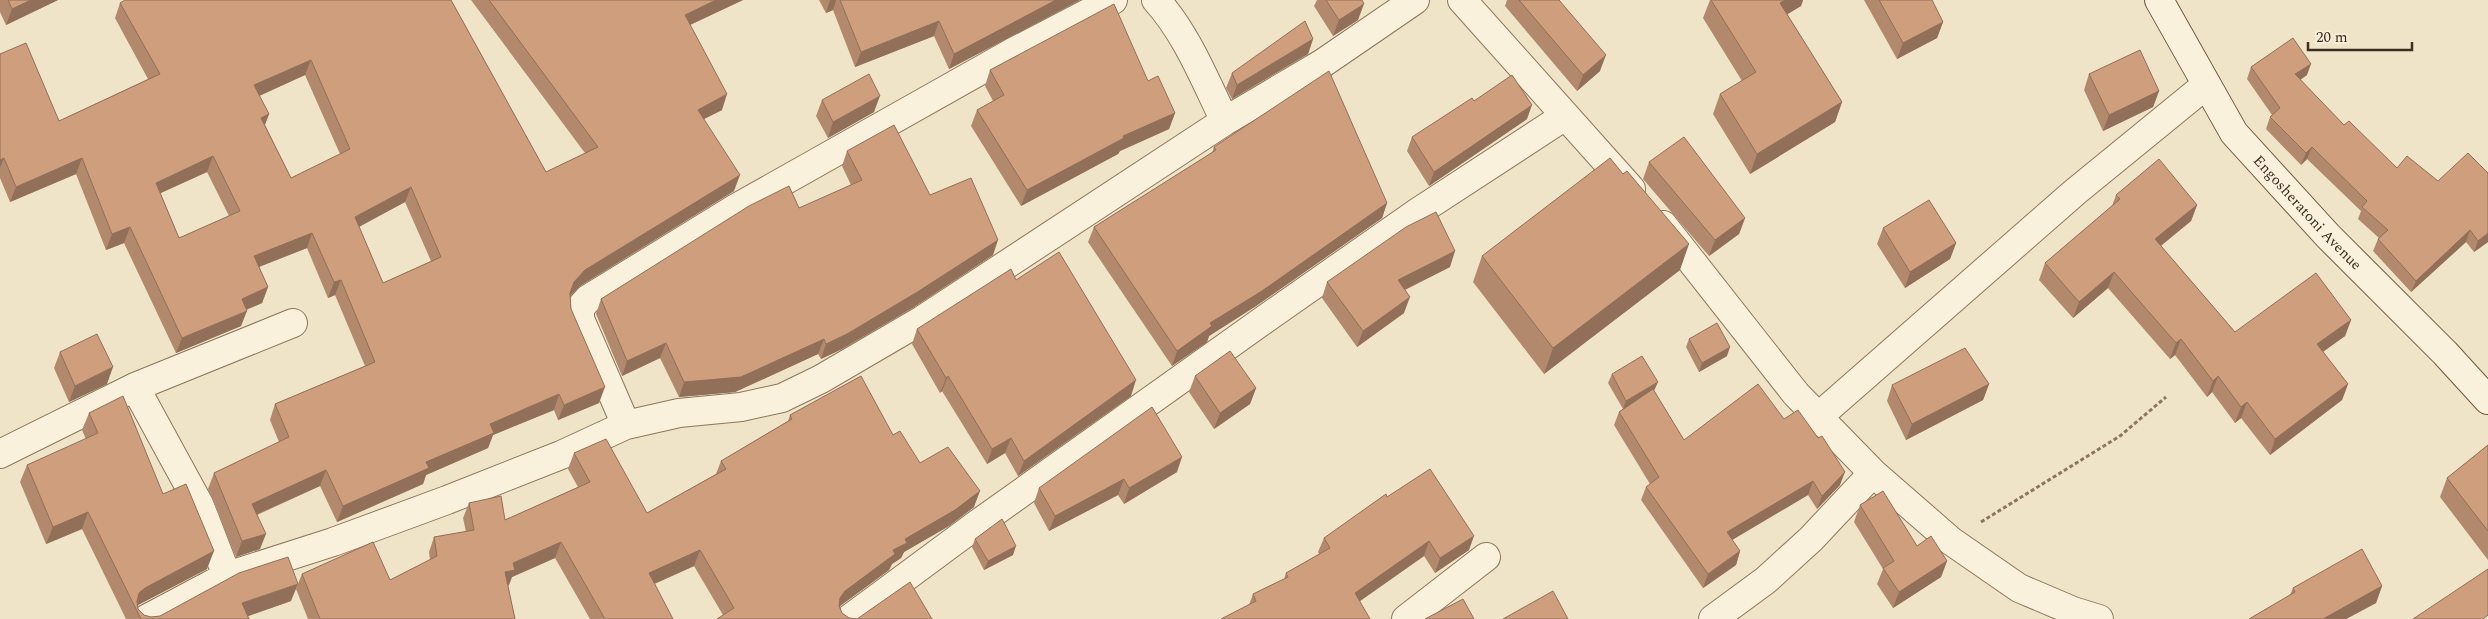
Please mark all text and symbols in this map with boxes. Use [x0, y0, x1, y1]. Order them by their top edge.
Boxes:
scale bar [2308, 20, 2412, 52]
text: 20 m [2316, 26, 2348, 49]
street label: Engosheratoni Avenue [2248, 150, 2367, 275]

